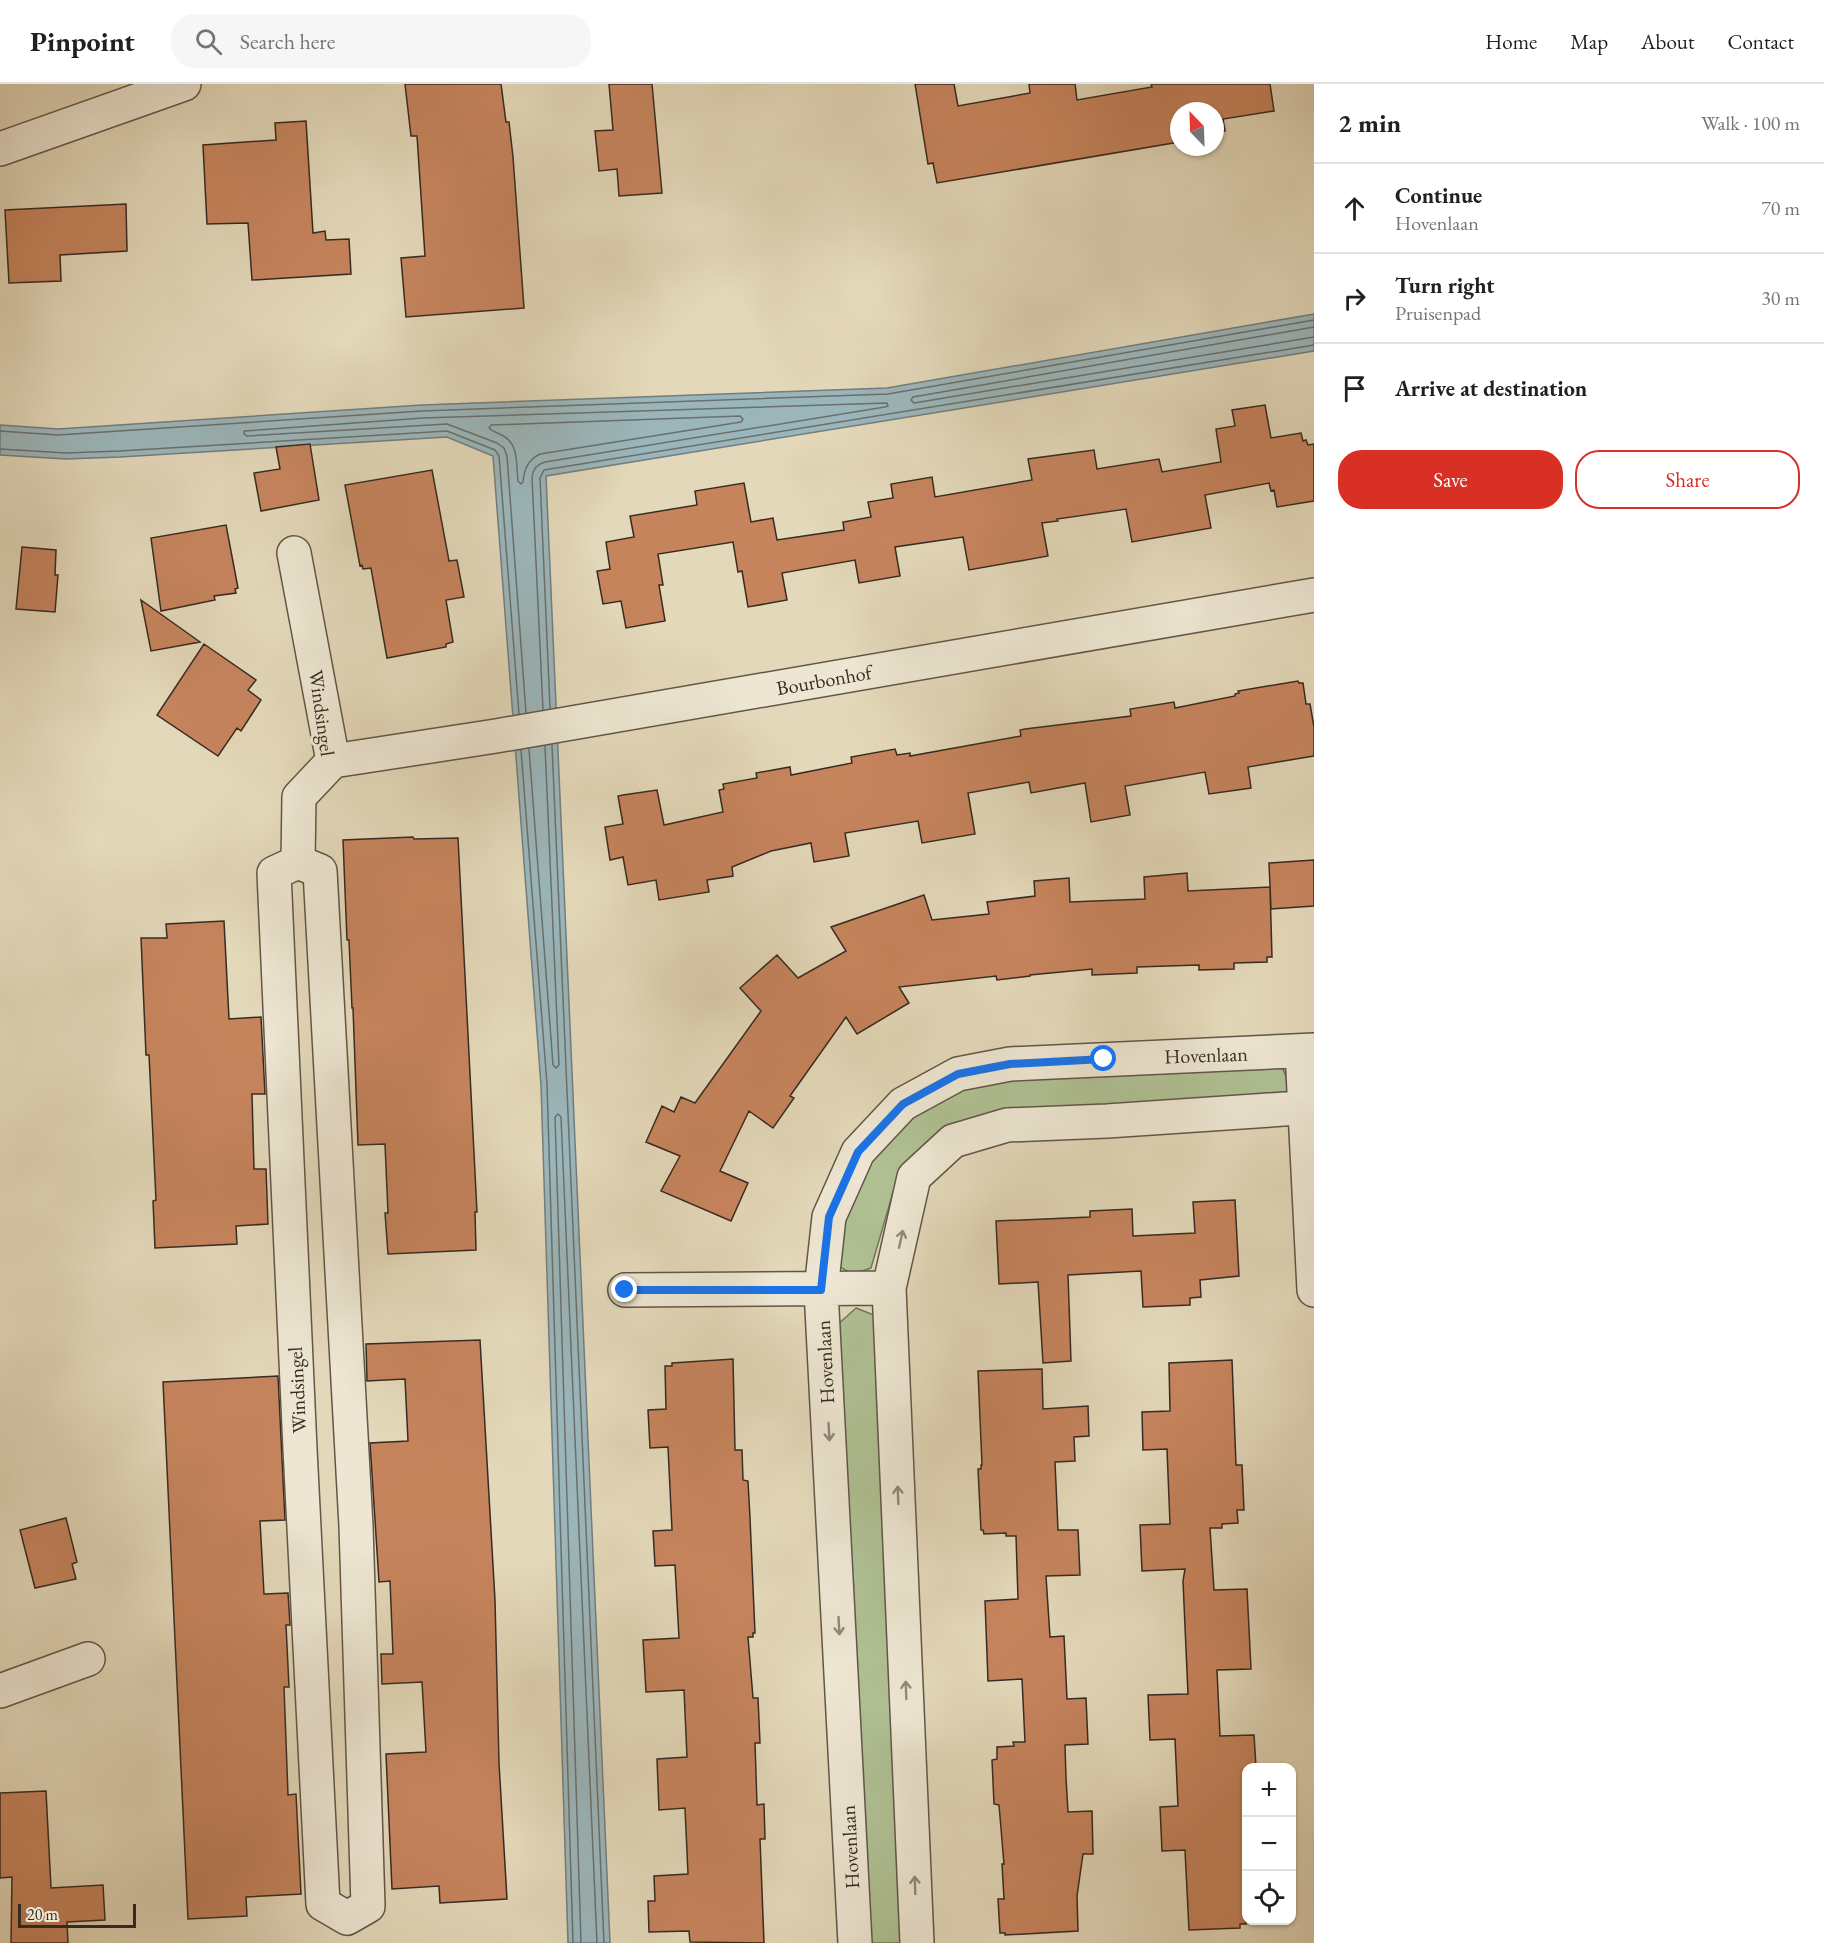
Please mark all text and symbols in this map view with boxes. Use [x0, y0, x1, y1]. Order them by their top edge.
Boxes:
search box [171, 14, 591, 68]
text: Pinpoint [30, 23, 135, 59]
icon: search [192, 25, 225, 58]
text: Search here [240, 27, 335, 56]
text: Home [1485, 28, 1537, 55]
text: Map [1570, 28, 1608, 55]
text: About [1641, 28, 1694, 55]
text: Contact [1727, 28, 1794, 55]
north arrow [1170, 102, 1224, 156]
text: 2 min [1338, 106, 1401, 140]
text: Walk · 100 m [1701, 110, 1800, 136]
text: Continue [1395, 181, 1482, 210]
icon: ahead [1338, 192, 1371, 225]
text: 70 m [1761, 195, 1800, 221]
text: Hovenlaan [1395, 210, 1479, 236]
text: Turn right [1395, 271, 1494, 300]
icon: right [1338, 282, 1371, 315]
text: 30 m [1761, 285, 1800, 311]
text: Pruisenpad [1395, 300, 1481, 326]
icon: arrive [1338, 372, 1371, 405]
text: Arrive at destination [1395, 374, 1587, 403]
button: Save [1338, 450, 1563, 509]
button: Share [1575, 450, 1800, 509]
street label: Bourbonhof [774, 658, 876, 701]
street label: Windsingel [303, 668, 341, 758]
street label: Hovenlaan [1164, 1041, 1249, 1069]
route start [1090, 1045, 1116, 1071]
one-way arrow [896, 1229, 907, 1249]
route end [611, 1276, 637, 1302]
street label: Hovenlaan [810, 1319, 840, 1404]
street label: Windsingel [282, 1346, 312, 1434]
one-way arrow [823, 1421, 834, 1441]
one-way arrow [892, 1485, 904, 1505]
one-way arrow [833, 1616, 844, 1636]
one-way arrow [901, 1680, 912, 1700]
map controls [1242, 1763, 1296, 1925]
button: + [1242, 1763, 1296, 1817]
street label: Hovenlaan [835, 1804, 865, 1889]
button: − [1242, 1817, 1296, 1871]
button: locate [1242, 1871, 1296, 1925]
one-way arrow [909, 1875, 920, 1895]
scale bar [18, 1901, 136, 1928]
text: 20 m [27, 1904, 58, 1925]

